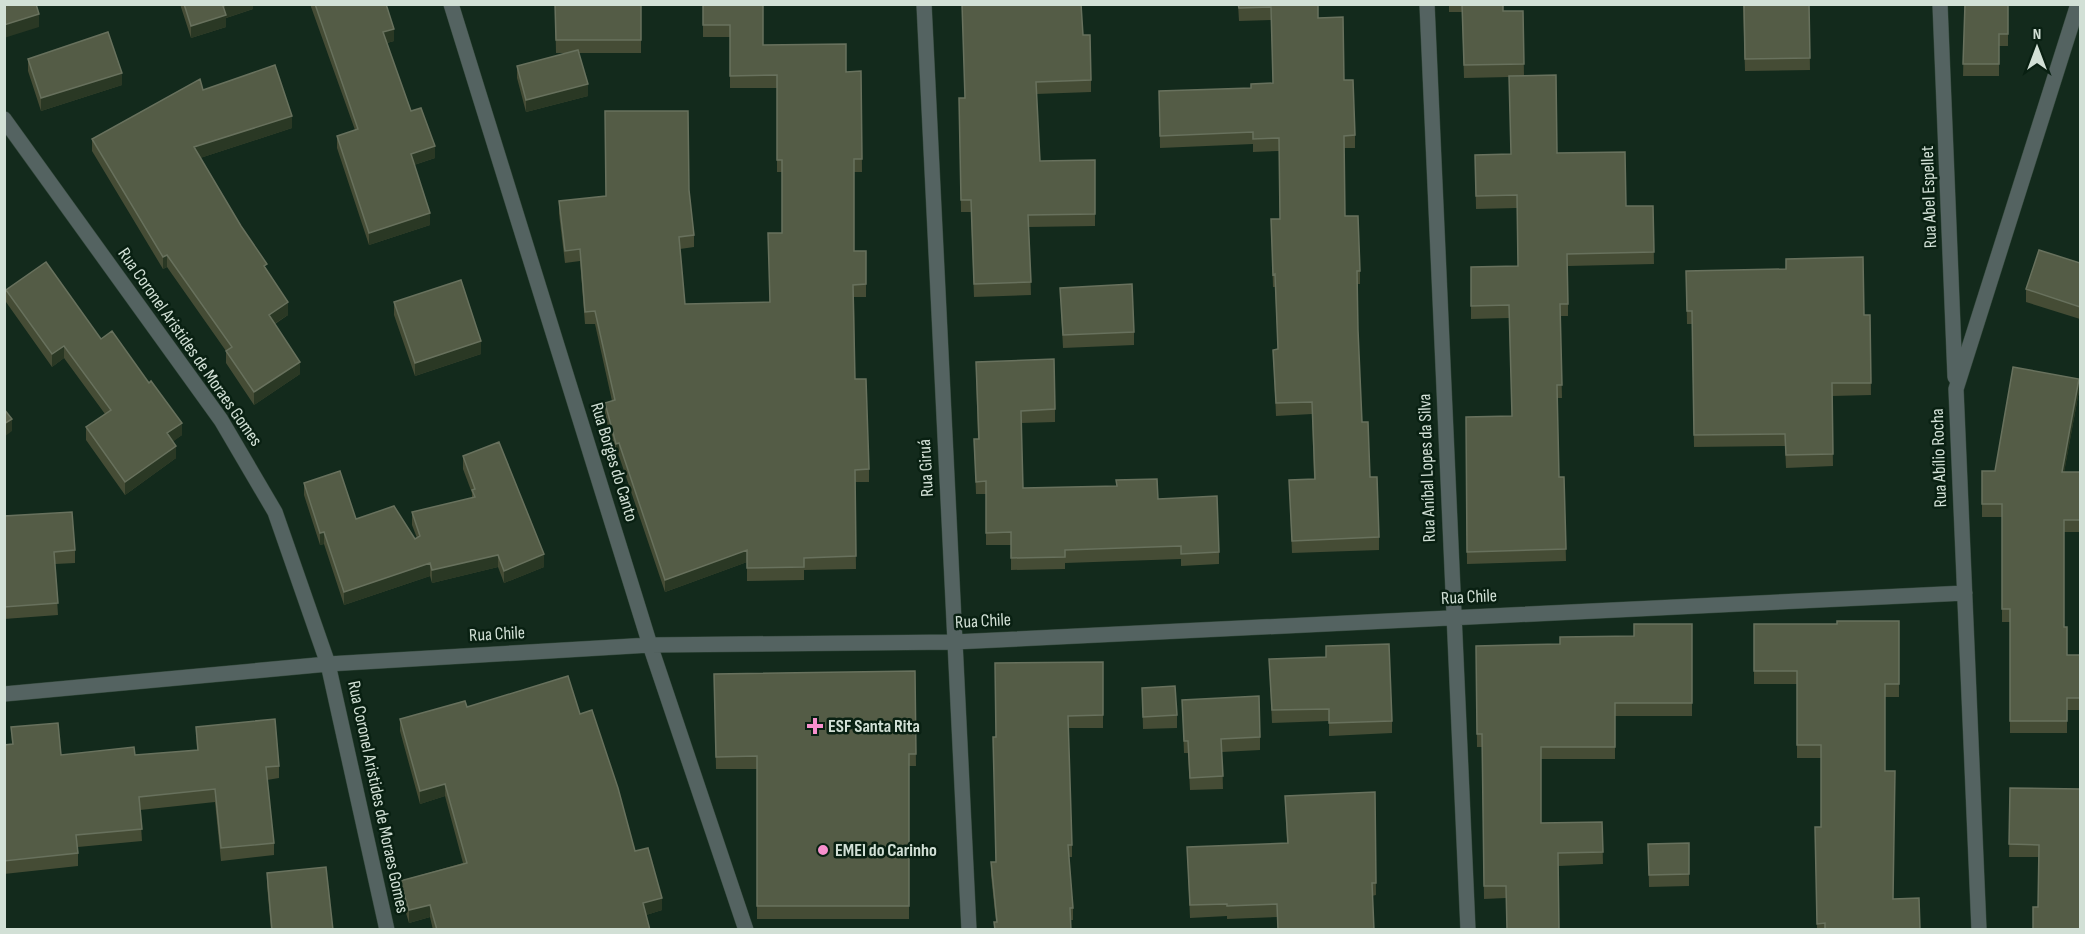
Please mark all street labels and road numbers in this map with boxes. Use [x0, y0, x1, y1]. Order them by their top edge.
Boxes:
street label: Rua Abel Espellet [1917, 145, 1941, 249]
street label: Rua Coronel Aristides de Moraes Gomes [113, 244, 267, 450]
street label: Rua Aníbal Lopes da Silva [1414, 393, 1440, 543]
street label: Rua Borges do Canto [586, 400, 642, 524]
street label: Rua Abílio Rocha [1927, 408, 1951, 508]
street label: Rua Giruá [914, 439, 938, 497]
street label: Rua Chile [1440, 585, 1498, 609]
street label: Rua Chile [954, 609, 1012, 633]
street label: Rua Chile [468, 622, 526, 646]
street label: Rua Coronel Aristides de Moraes Gomes [343, 679, 413, 915]

